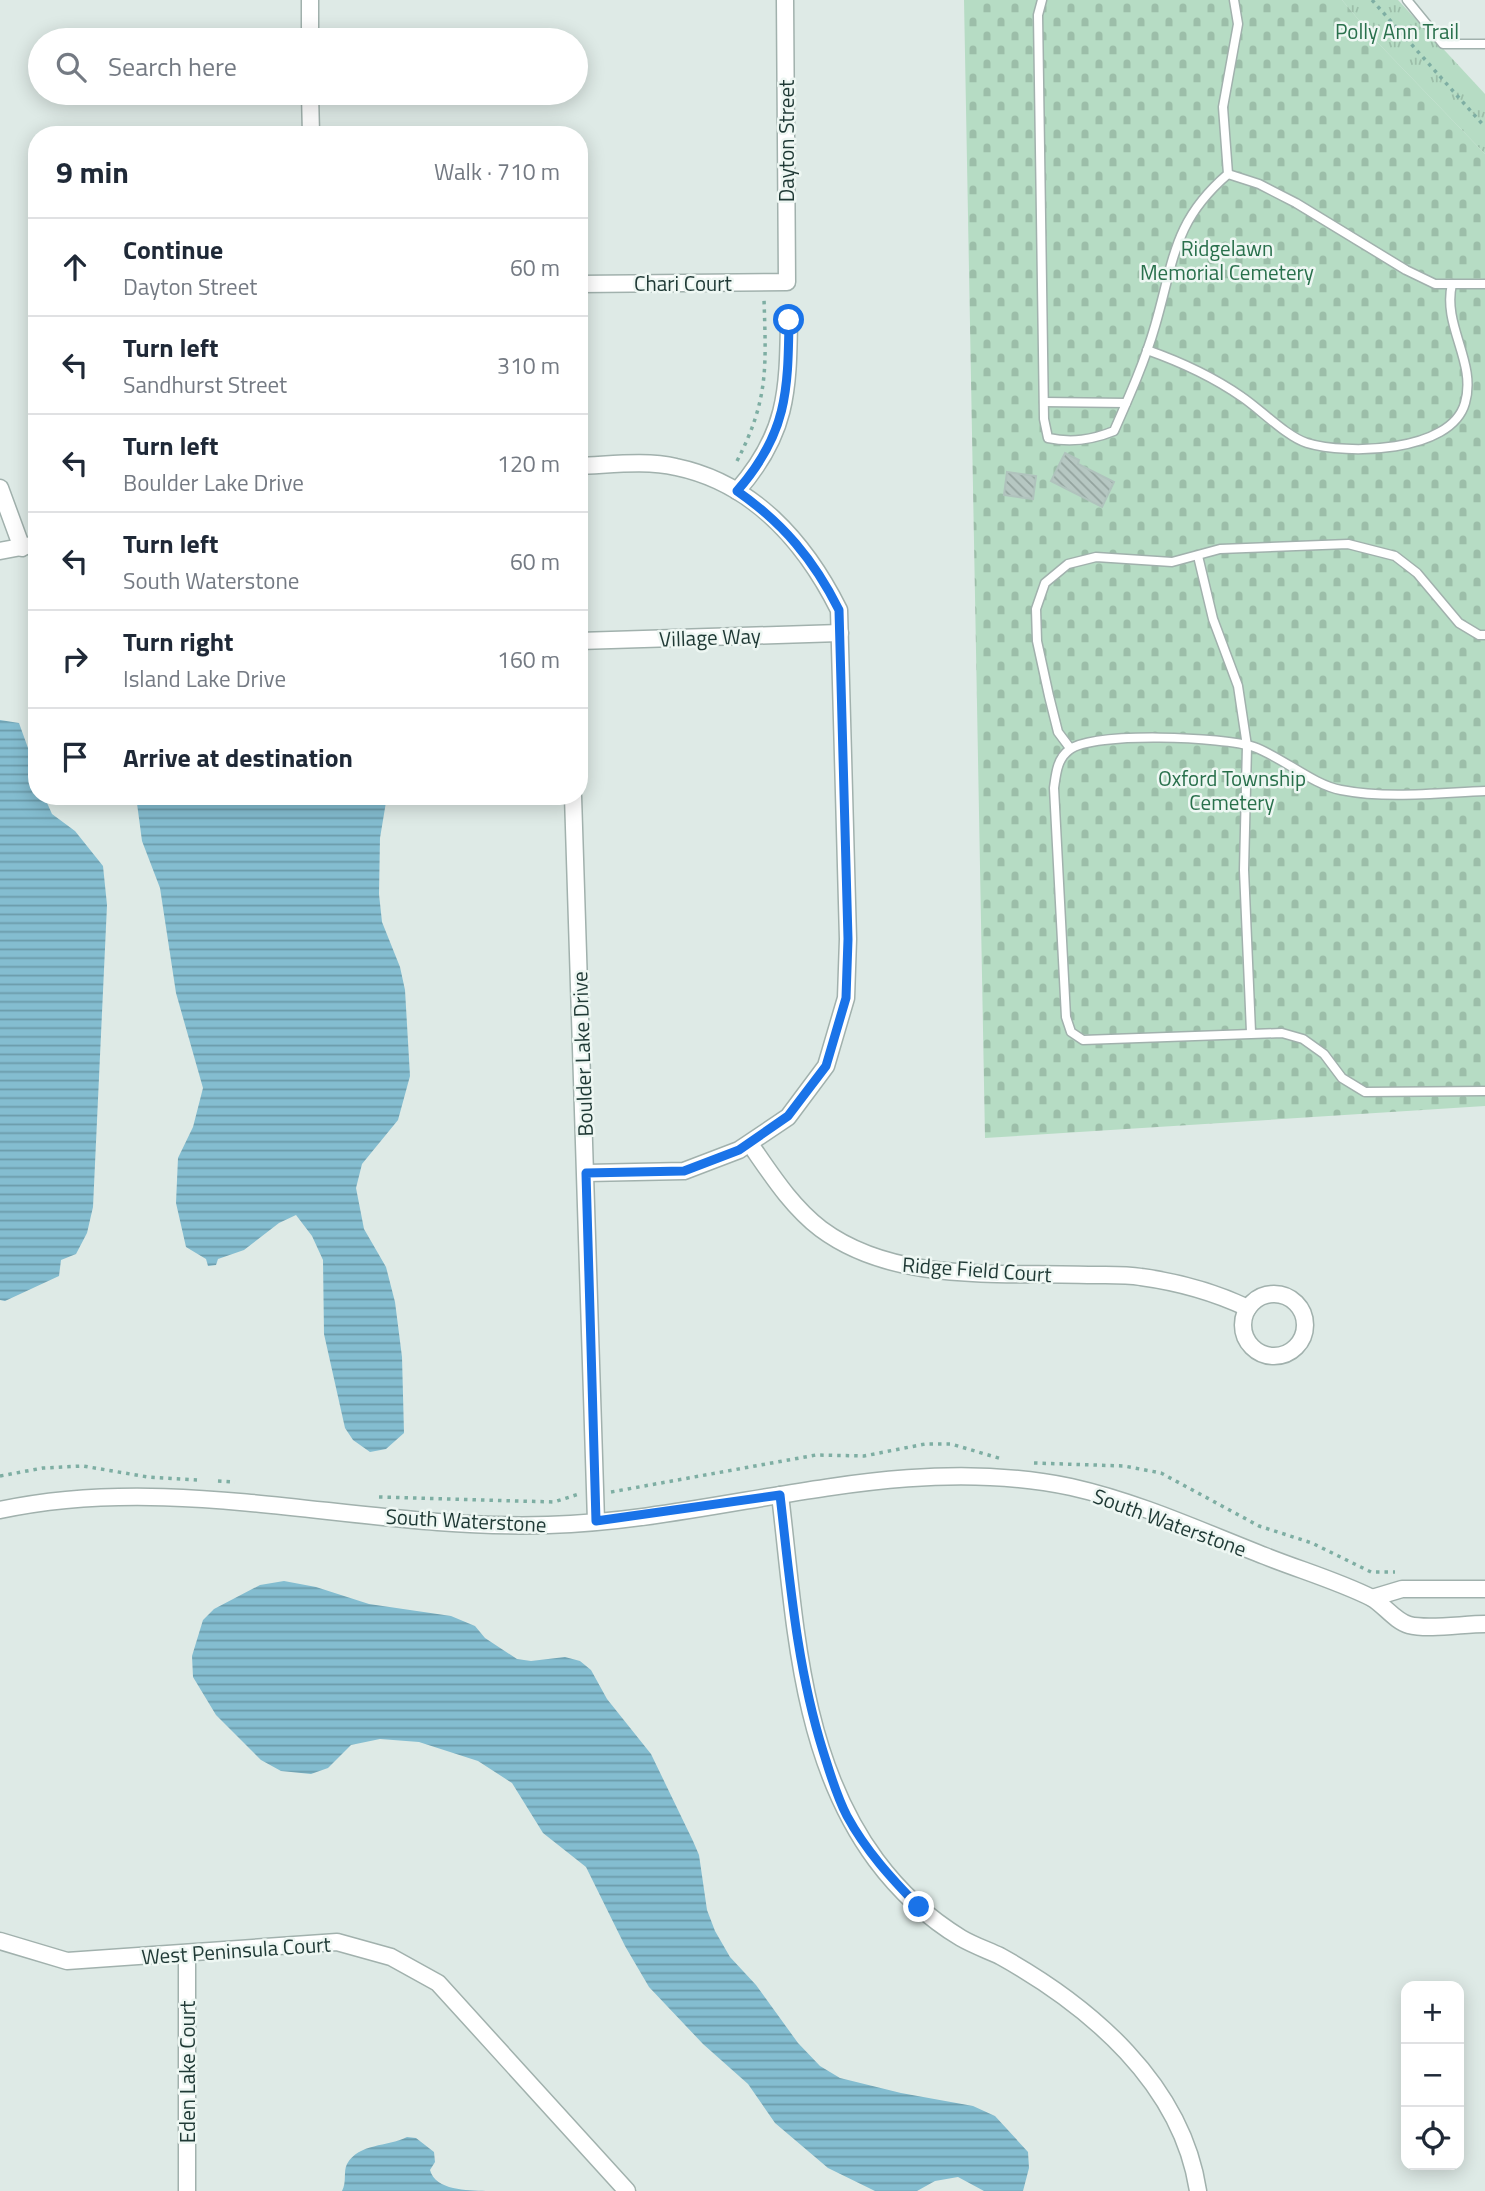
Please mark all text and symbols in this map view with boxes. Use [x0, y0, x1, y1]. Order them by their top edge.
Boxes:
park label: Polly Ann Trail [1335, 15, 1459, 47]
search box [28, 28, 588, 105]
text: Search here [108, 47, 237, 86]
icon: search [52, 48, 90, 86]
street label: Dayton Street [770, 79, 802, 202]
text: 9 min [56, 149, 129, 195]
text: Walk · 710 m [434, 154, 560, 189]
text: Continue [123, 230, 223, 269]
park label: Ridgelawn Memorial Cemetery [1140, 232, 1314, 288]
icon: ahead [56, 248, 94, 286]
text: 60 m [510, 250, 560, 285]
street label: Chari Court [634, 267, 733, 299]
text: Dayton Street [123, 269, 257, 304]
route start [773, 304, 804, 335]
text: Turn left [123, 328, 218, 367]
icon: left [56, 346, 94, 384]
text: 310 m [497, 348, 560, 383]
text: Sandhurst Street [123, 367, 287, 402]
text: Turn left [123, 426, 218, 465]
icon: left [56, 444, 94, 482]
text: 120 m [497, 446, 560, 481]
text: Boulder Lake Drive [123, 465, 304, 500]
text: Turn left [123, 524, 218, 563]
icon: left [56, 542, 94, 580]
text: 60 m [510, 544, 560, 579]
text: South Waterstone [123, 563, 299, 598]
street label: Village Way [659, 619, 761, 655]
text: Turn right [123, 622, 234, 661]
icon: right [56, 640, 94, 678]
text: 160 m [497, 642, 560, 677]
text: Island Lake Drive [123, 661, 286, 696]
icon: arrive [56, 738, 94, 776]
text: Arrive at destination [123, 738, 353, 777]
park label: Oxford Township Cemetery [1158, 762, 1306, 818]
street label: Boulder Lake Drive [563, 971, 601, 1137]
street label: Ridge Field Court [901, 1248, 1053, 1290]
street label: South Waterstone [1089, 1479, 1251, 1565]
street label: South Waterstone [385, 1500, 547, 1540]
route end [903, 1891, 934, 1922]
street label: West Peninsula Court [140, 1927, 332, 1973]
map controls [1401, 1981, 1464, 2170]
button: + [1401, 1981, 1464, 2044]
street label: Eden Lake Court [171, 2000, 203, 2143]
button: − [1401, 2044, 1464, 2107]
button: locate [1401, 2107, 1464, 2170]

